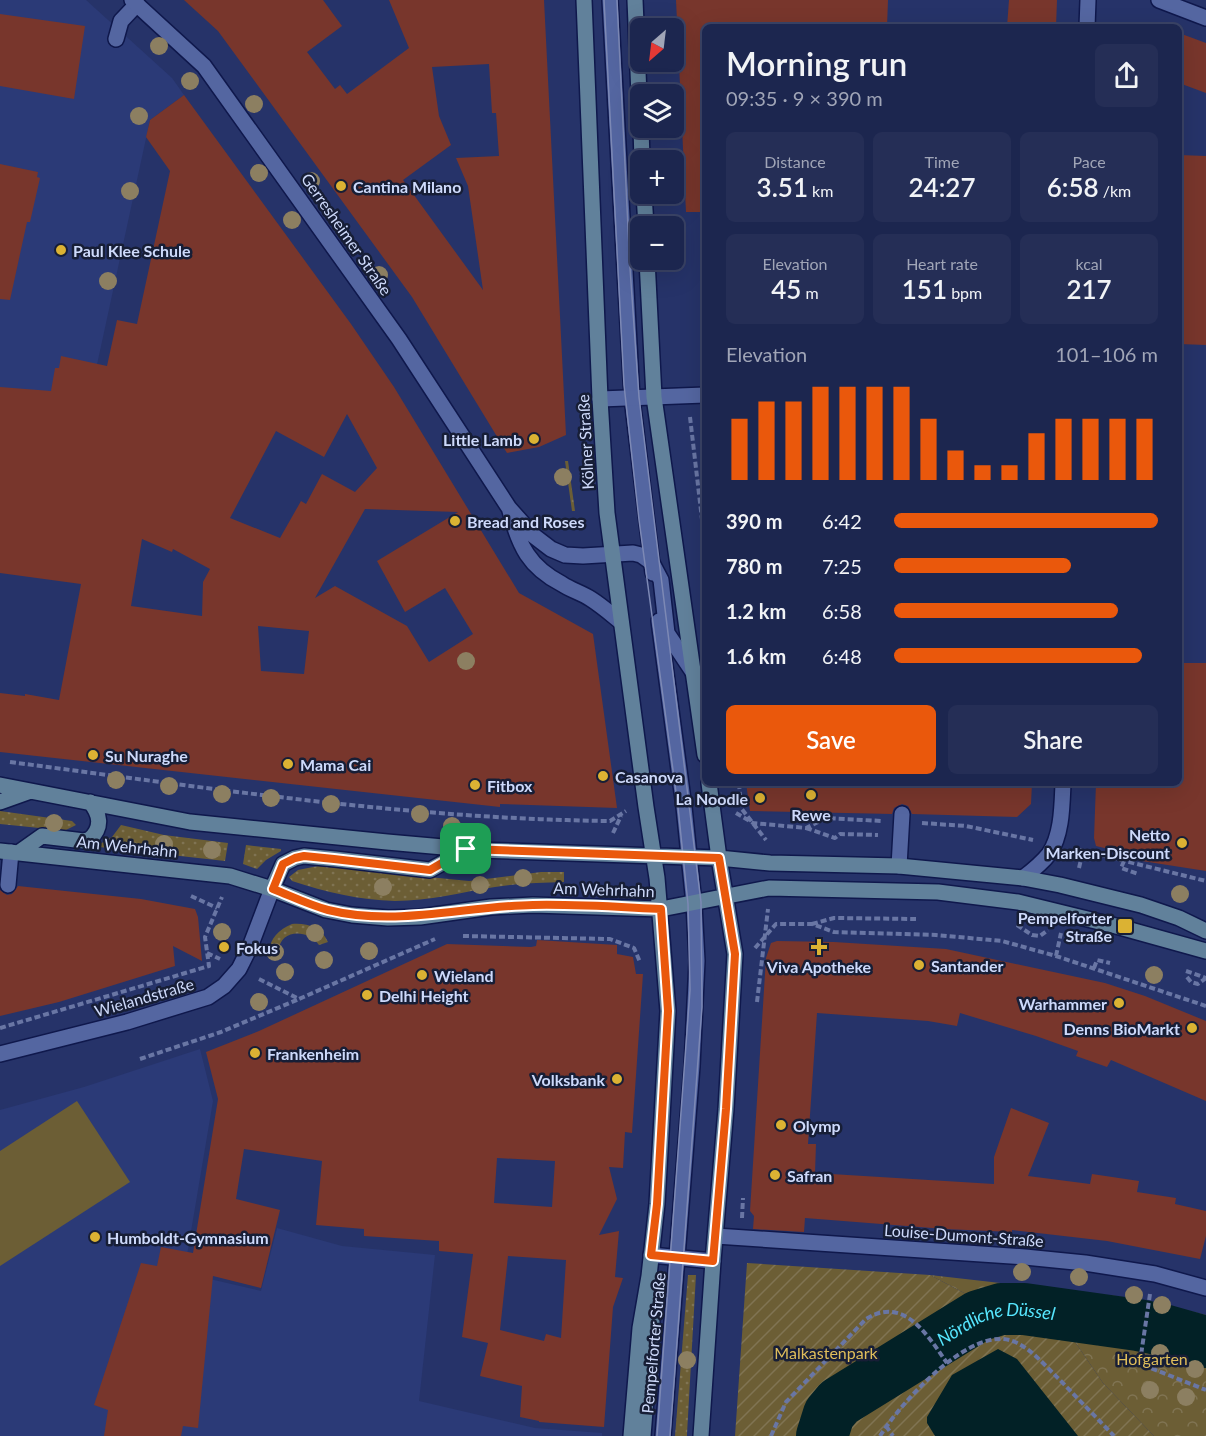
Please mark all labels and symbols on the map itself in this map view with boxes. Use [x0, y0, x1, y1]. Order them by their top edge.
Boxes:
north arrow [630, 18, 684, 72]
street label: Gerresheimer Straße [298, 169, 396, 299]
place label: Cantina Milano [353, 177, 461, 196]
marker: Cantina Milano [334, 179, 348, 193]
place label: Paul Klee Schule [73, 241, 191, 260]
marker: Paul Klee Schule [54, 243, 68, 257]
street label: Kölner Straße [573, 394, 597, 490]
place label: Little Lamb [443, 430, 522, 449]
marker: Little Lamb [527, 432, 541, 446]
place label: Bread and Roses [467, 512, 584, 531]
marker: Bread and Roses [448, 514, 462, 528]
place label: Su Nuraghe [105, 746, 188, 765]
marker: Su Nuraghe [86, 748, 100, 762]
place label: Mama Cai [300, 755, 371, 774]
marker: Mama Cai [281, 757, 295, 771]
place label: Casanova [615, 767, 683, 786]
marker: Casanova [596, 769, 610, 783]
place label: Fitbox [487, 776, 533, 795]
marker: Fitbox [468, 778, 482, 792]
marker: Rewe [804, 788, 818, 802]
place label: La Noodle [676, 789, 748, 808]
marker: La Noodle [753, 791, 767, 805]
place label: Rewe [791, 805, 831, 824]
pin [440, 823, 491, 874]
place label: Netto Marken-Discount [1046, 825, 1170, 862]
street label: Am Wehrhahn [76, 831, 178, 861]
marker: Netto Marken-Discount [1175, 836, 1189, 850]
street label: Am Wehrhahn [553, 878, 655, 900]
place label: Pempelforter Straße [1018, 908, 1112, 945]
marker: Pempelforter Straße [1116, 917, 1134, 935]
place label: Fokus [236, 938, 278, 957]
marker: Fokus [217, 940, 231, 954]
marker: Viva Apotheke [812, 940, 826, 954]
place label: Santander [931, 956, 1003, 975]
place label: Viva Apotheke [766, 957, 872, 976]
marker: Santander [912, 958, 926, 972]
place label: Wieland [434, 966, 494, 985]
marker: Wieland [415, 968, 429, 982]
street label: Wielandstraße [92, 974, 196, 1020]
place label: Delhi Height [379, 986, 469, 1005]
marker: Delhi Height [360, 988, 374, 1002]
place label: Warhammer [1019, 994, 1107, 1013]
marker: Warhammer [1112, 996, 1126, 1010]
place label: Denns BioMarkt [1064, 1019, 1180, 1038]
marker: Denns BioMarkt [1185, 1021, 1199, 1035]
place label: Frankenheim [267, 1044, 359, 1063]
marker: Frankenheim [248, 1046, 262, 1060]
place label: Volksbank [531, 1070, 605, 1089]
marker: Volksbank [610, 1072, 624, 1086]
place label: Olymp [793, 1116, 841, 1135]
marker: Olymp [774, 1118, 788, 1132]
place label: Safran [787, 1166, 832, 1185]
marker: Safran [768, 1168, 782, 1182]
street label: Louise-Dumont-Straße [884, 1220, 1044, 1250]
place label: Humboldt-Gymnasium [107, 1228, 269, 1247]
marker: Humboldt-Gymnasium [88, 1230, 102, 1244]
street label: Pempelforter Straße [637, 1272, 669, 1414]
water label: Nördliche Düssel [932, 1298, 1057, 1350]
park label: Malkastenpark [774, 1343, 879, 1362]
park label: Hofgarten [1116, 1349, 1188, 1368]

